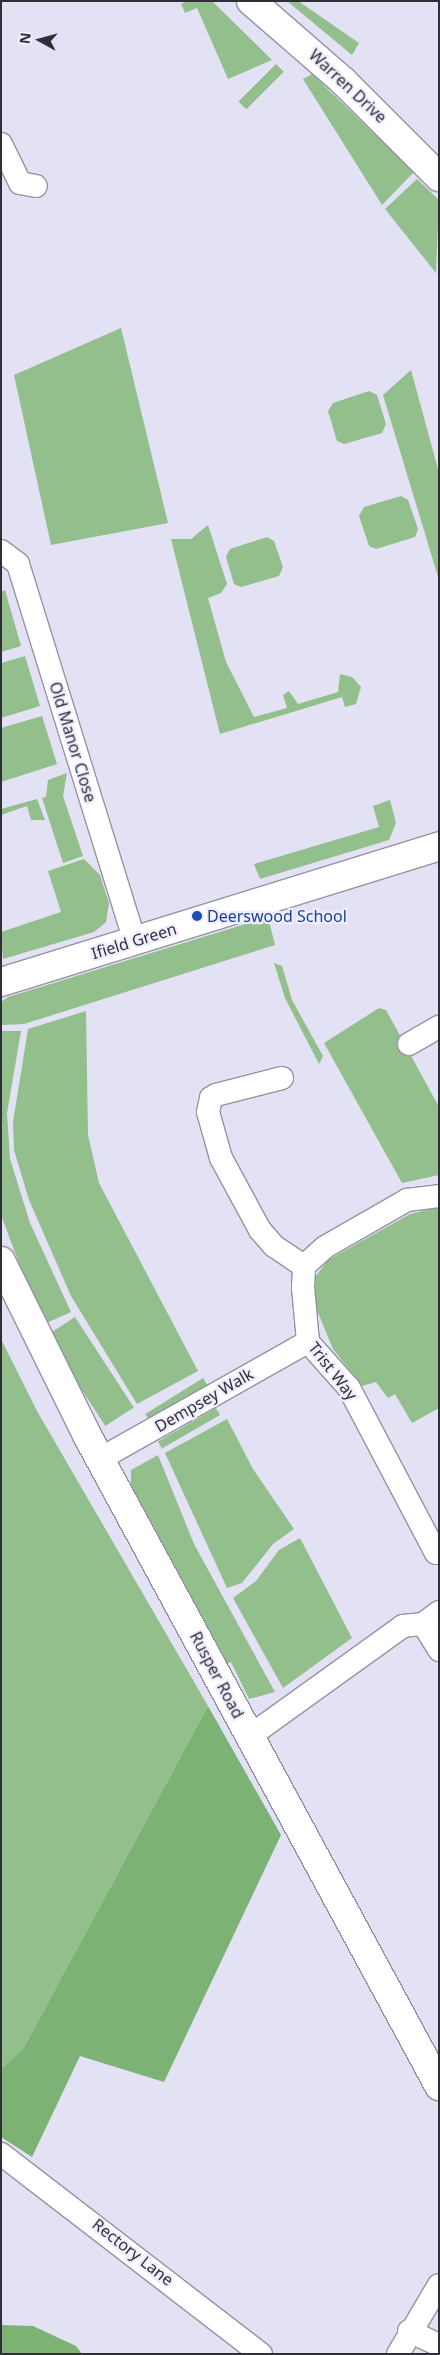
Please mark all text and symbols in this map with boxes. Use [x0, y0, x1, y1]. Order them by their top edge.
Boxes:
north arrow [15, 15, 65, 65]
text: N [14, 31, 35, 45]
street label: Warren Drive [305, 45, 391, 127]
street label: Old Manor Close [46, 679, 100, 805]
place label: Deerswood School [207, 906, 347, 926]
marker: Deerswood School [191, 910, 203, 922]
street label: Ifield Green [89, 919, 179, 963]
street label: Trist Way [304, 1338, 362, 1404]
street label: Dempsey Walk [151, 1364, 257, 1436]
street label: Rusper Road [186, 1628, 248, 1722]
street label: Rectory Lane [89, 2214, 177, 2290]

